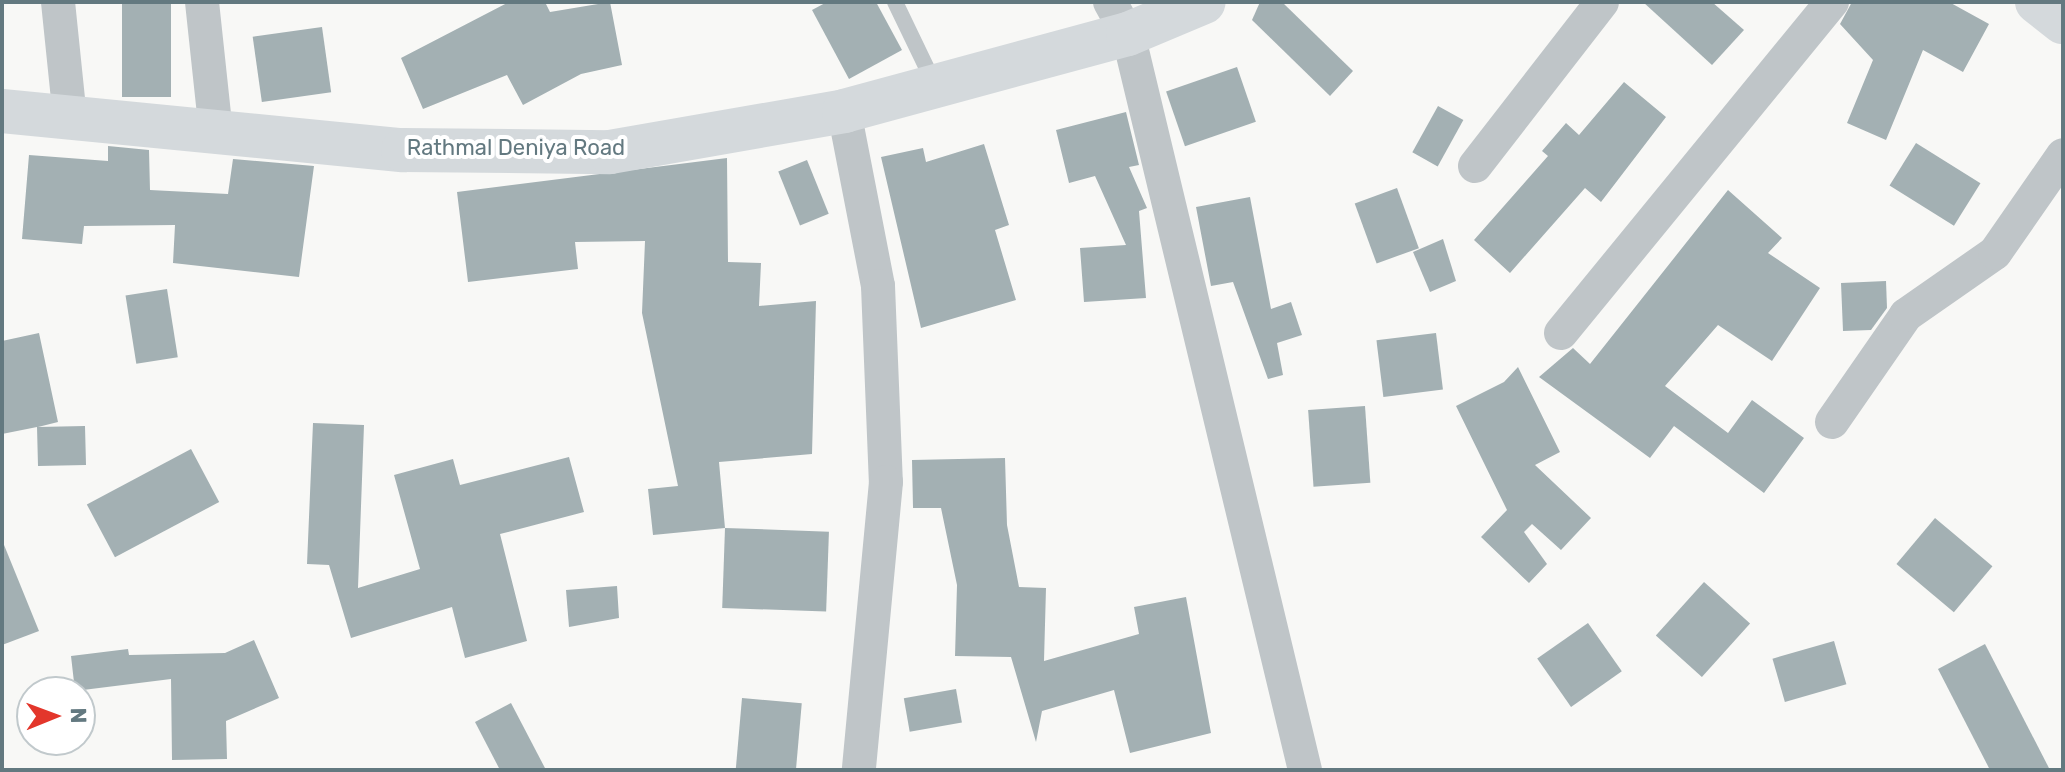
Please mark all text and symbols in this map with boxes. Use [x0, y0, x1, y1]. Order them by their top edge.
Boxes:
street label: Rathmal Deniya Road [407, 135, 625, 161]
north arrow [16, 676, 96, 756]
text: N [65, 707, 92, 724]

